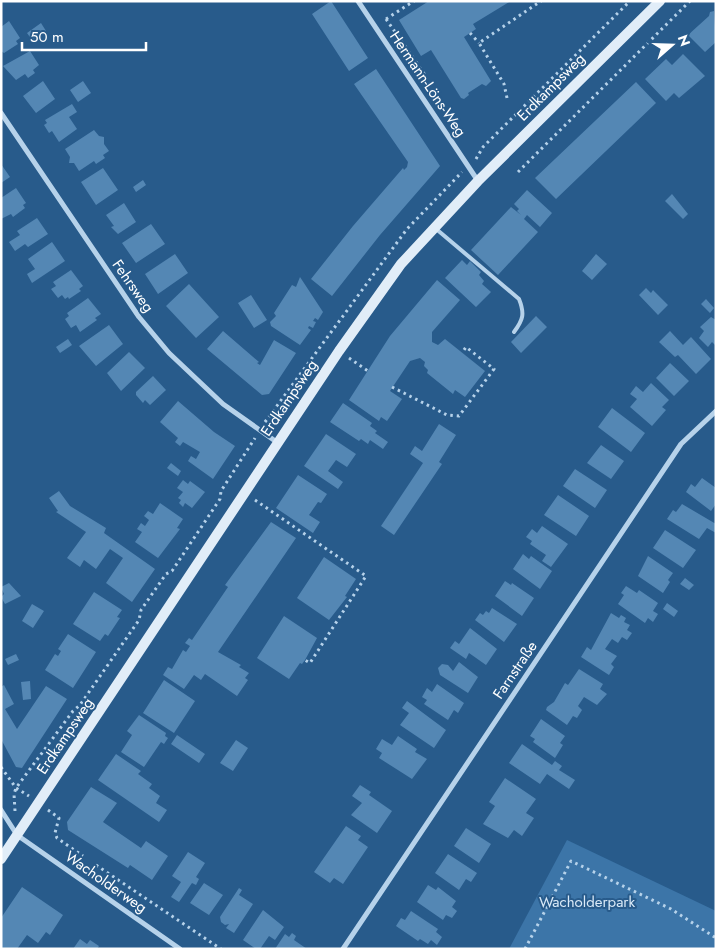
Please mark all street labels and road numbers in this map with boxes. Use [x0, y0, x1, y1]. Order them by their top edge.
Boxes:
street label: Hermann-Löns-Weg [384, 27, 472, 141]
street label: Erdkampsweg [512, 48, 590, 126]
street label: Fehrsweg [107, 255, 159, 317]
street label: Erdkampsweg [255, 355, 323, 441]
street label: Farnstraße [488, 636, 543, 703]
street label: Erdkampsweg [31, 693, 99, 779]
street label: Wacholderweg [61, 846, 151, 918]

